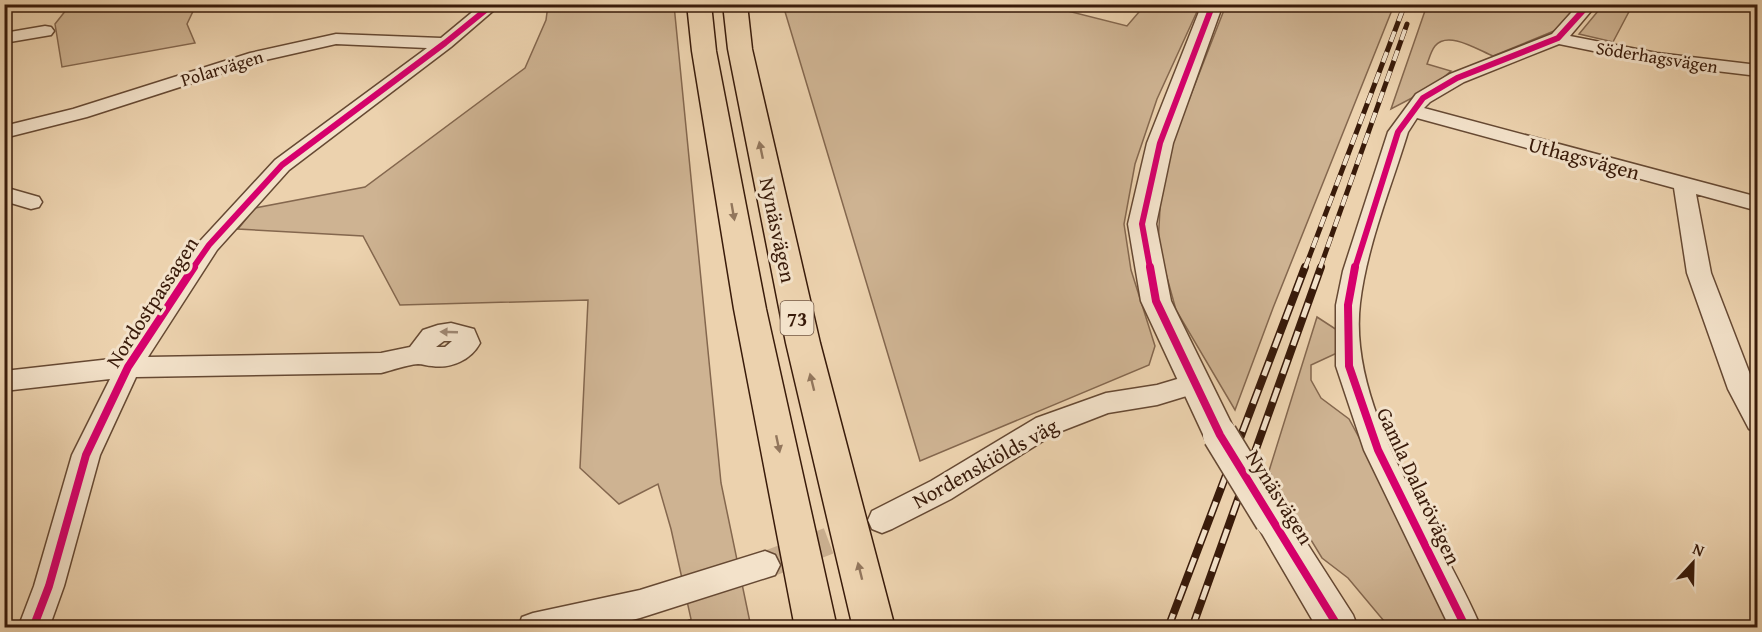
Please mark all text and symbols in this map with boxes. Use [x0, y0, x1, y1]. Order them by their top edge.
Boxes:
street label: Söderhagsvägen [1594, 34, 1720, 80]
street label: Polarvägen [177, 43, 267, 93]
street label: Uthagsvägen [1525, 128, 1643, 188]
one-way arrow [756, 141, 766, 160]
street label: Nynäsvägen [752, 175, 804, 286]
one-way arrow [729, 202, 738, 221]
street label: Nordostpassagen [98, 230, 206, 374]
road number: 73 [780, 301, 814, 335]
one-way arrow [439, 328, 458, 337]
one-way arrow [807, 373, 817, 391]
street label: Gamla Dalarövägen [1369, 402, 1469, 570]
street label: Nordenskiölds väg [907, 410, 1064, 516]
one-way arrow [774, 435, 783, 454]
street label: Nynäsvägen [1239, 444, 1322, 551]
north arrow [1663, 533, 1723, 593]
text: N [1689, 536, 1708, 562]
one-way arrow [855, 562, 865, 580]

